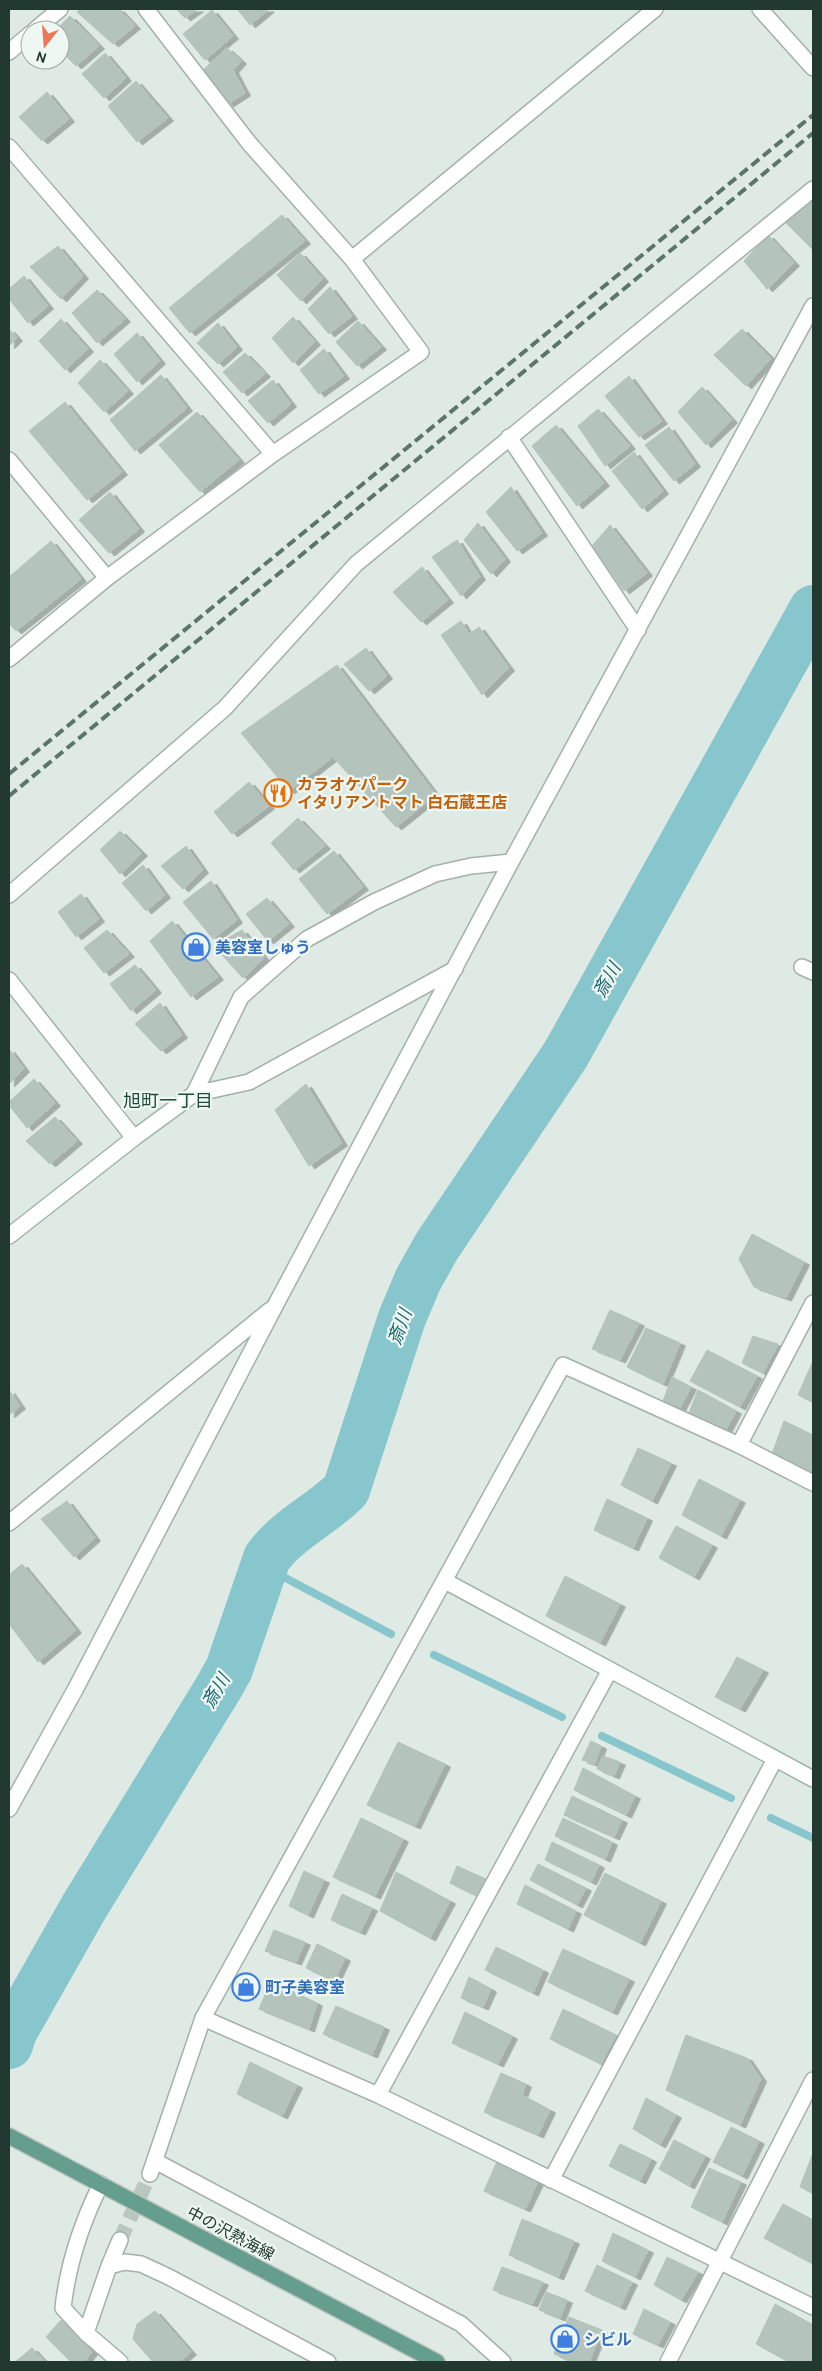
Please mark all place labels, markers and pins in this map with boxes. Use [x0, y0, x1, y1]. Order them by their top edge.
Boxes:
place label: カラオケパーク イタリアントマト 白石蔵王店 [297, 775, 507, 812]
restaurant icon: カラオケパーク イタリアントマト 白石蔵王店 [263, 778, 293, 808]
shop icon: 美容室しゅう [181, 932, 211, 962]
place label: 美容室しゅう [215, 938, 311, 957]
shop icon: 町子美容室 [231, 1972, 261, 2002]
place label: 町子美容室 [265, 1978, 345, 1997]
shop icon: シビル [550, 2324, 580, 2354]
place label: シビル [584, 2330, 632, 2349]

